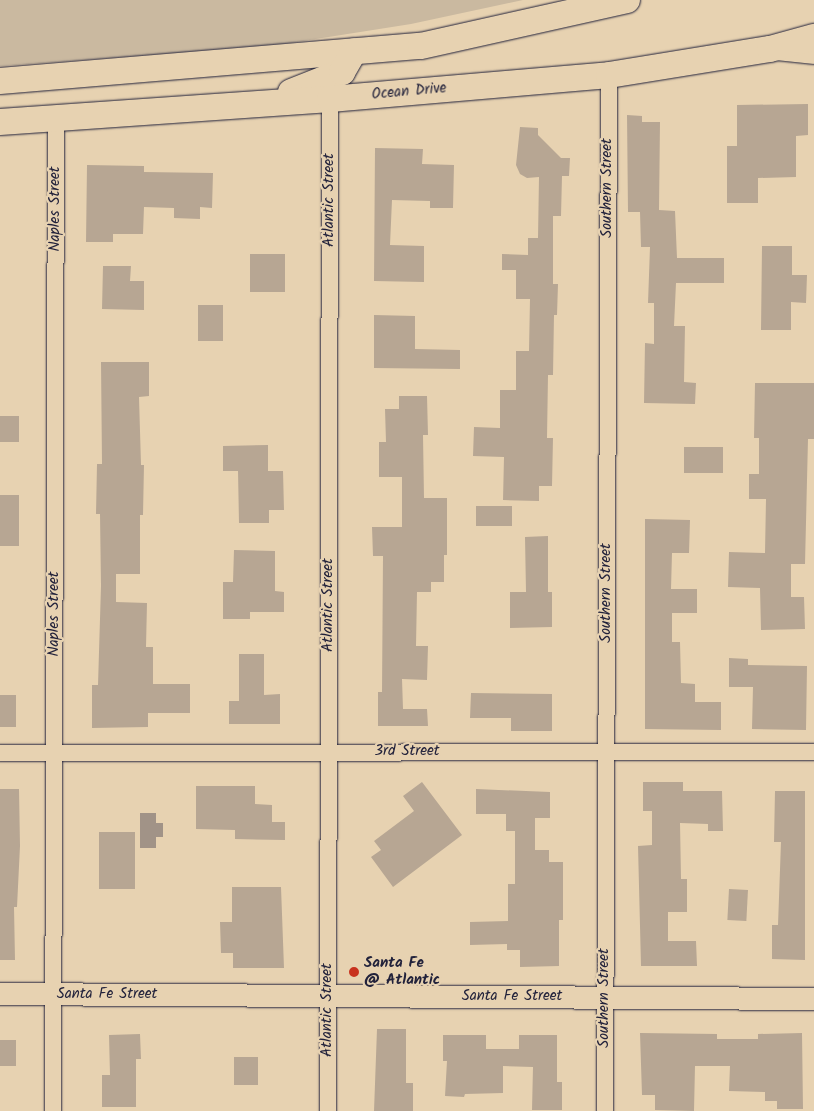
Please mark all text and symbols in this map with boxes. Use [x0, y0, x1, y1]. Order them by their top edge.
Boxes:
street label: Ocean Drive [371, 80, 447, 104]
street label: Southern Street [599, 138, 617, 238]
street label: Atlantic Street [321, 153, 339, 247]
street label: Naples Street [47, 166, 65, 252]
street label: Southern Street [598, 543, 616, 643]
street label: Atlantic Street [320, 558, 338, 652]
street label: Naples Street [46, 571, 64, 657]
street label: 3rd Street [374, 743, 440, 761]
street label: Southern Street [596, 948, 614, 1048]
place label: Santa Fe @ Atlantic [364, 954, 440, 989]
street label: Atlantic Street [319, 963, 337, 1057]
marker: Santa Fe @ Atlantic [348, 966, 360, 978]
street label: Santa Fe Street [57, 986, 157, 1004]
street label: Santa Fe Street [462, 988, 562, 1006]

